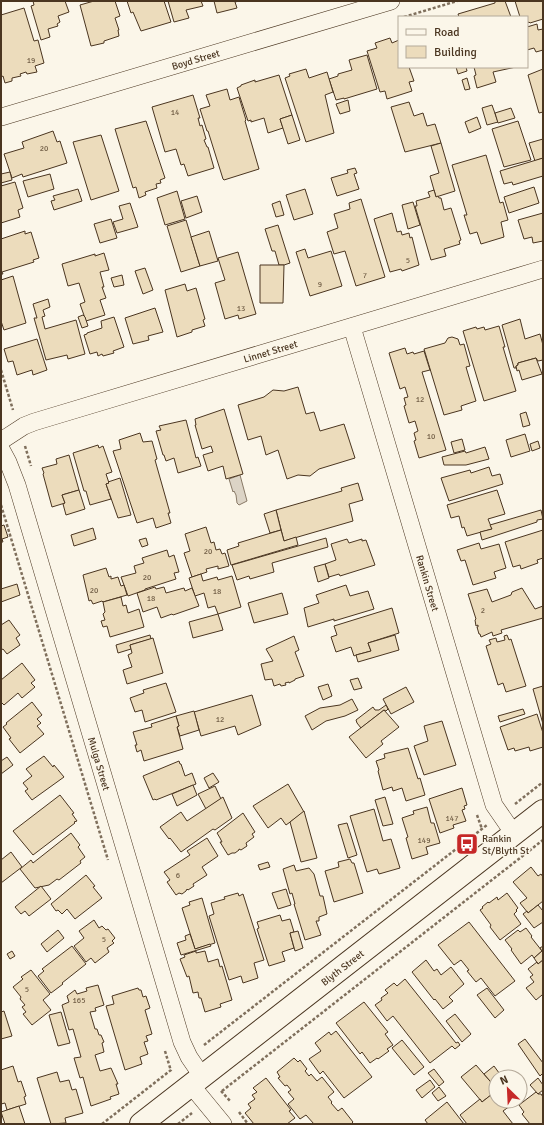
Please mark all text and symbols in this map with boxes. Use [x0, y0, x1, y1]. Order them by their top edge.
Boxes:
legend [398, 16, 528, 68]
text: Road [434, 25, 460, 40]
text: Building [434, 45, 477, 60]
street label: Boyd Street [170, 47, 222, 73]
house number: 19 [27, 55, 35, 65]
house number: 14 [171, 107, 180, 117]
house number: 20 [40, 143, 48, 153]
house number: 5 [406, 255, 410, 265]
house number: 7 [363, 270, 367, 280]
house number: 9 [318, 279, 322, 289]
house number: 13 [237, 303, 245, 313]
street label: Linnet Street [242, 338, 299, 366]
house number: 12 [416, 394, 424, 404]
house number: 10 [427, 431, 435, 441]
house number: 20 [204, 546, 212, 556]
street label: Rankin Street [413, 554, 441, 613]
house number: 20 [143, 572, 151, 582]
house number: 20 [90, 585, 98, 595]
house number: 18 [213, 586, 221, 596]
house number: 18 [147, 593, 155, 603]
house number: 2 [481, 605, 485, 615]
house number: 12 [216, 714, 224, 724]
street label: Mulga Street [85, 736, 112, 792]
house number: 147 [446, 813, 458, 823]
bus stop icon: Rankin St/Blyth St [454, 831, 480, 857]
place label: Rankin St/Blyth St [482, 833, 530, 857]
house number: 149 [418, 835, 430, 845]
house number: 6 [176, 870, 180, 880]
house number: 5 [102, 934, 106, 944]
street label: Blyth Street [319, 947, 367, 989]
house number: 5 [25, 984, 29, 994]
house number: 165 [73, 995, 85, 1005]
north arrow [488, 1069, 528, 1109]
text: N [498, 1073, 510, 1088]

